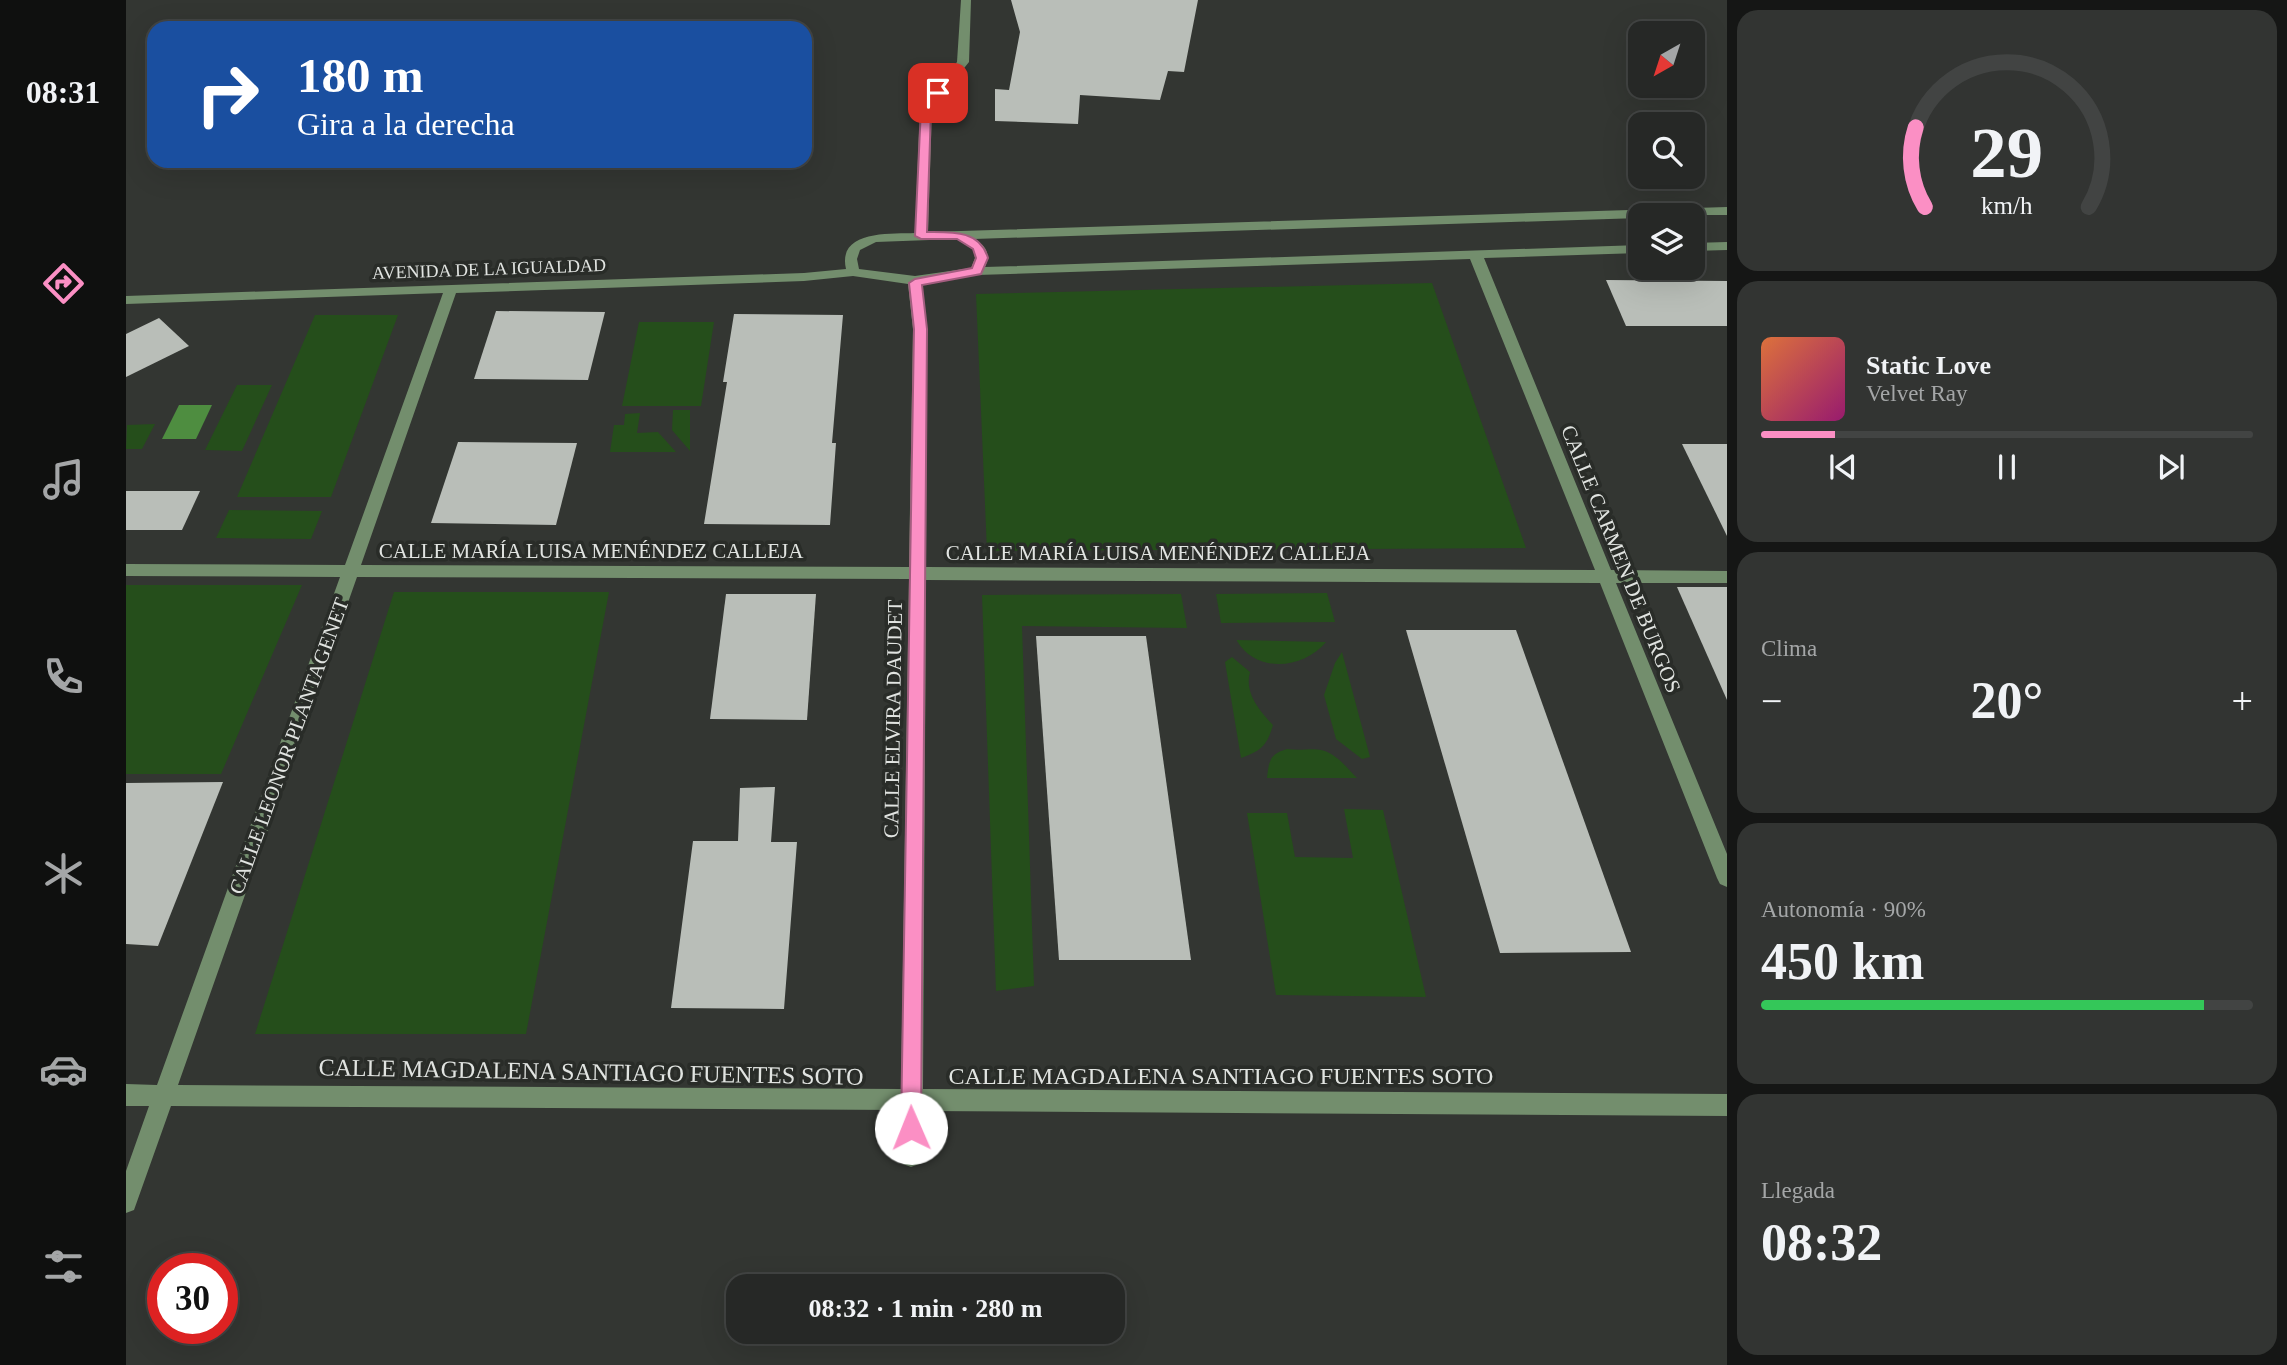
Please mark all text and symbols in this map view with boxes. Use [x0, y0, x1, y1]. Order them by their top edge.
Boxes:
north arrow [1628, 21, 1704, 98]
map controls [1628, 21, 1705, 280]
text: 180 m [297, 48, 424, 103]
icon: right [182, 49, 273, 140]
pin [908, 63, 968, 123]
text: 08:31 [26, 74, 100, 110]
icon: arrive [919, 74, 957, 112]
text: Gira a la derecha [297, 106, 515, 142]
button: search [1628, 112, 1705, 189]
text: 29 [1971, 112, 2043, 193]
text: km/h [1981, 191, 2033, 218]
button: layers [1628, 203, 1705, 280]
street label: AVENIDA DE LA IGUALDAD [372, 255, 606, 283]
icon: directions [39, 259, 88, 308]
text: Static Love [1866, 351, 1991, 380]
text: Velvet Ray [1866, 381, 1968, 406]
street label: CALLE CARMEN DE BURGOS [1556, 422, 1686, 696]
icon: previous [1824, 448, 1862, 486]
icon: pause [1988, 448, 2026, 486]
icon: next [2152, 448, 2190, 486]
icon: music [39, 455, 88, 504]
street label: CALLE MARÍA LUISA MENÉNDEZ CALLEJA [379, 539, 804, 563]
street label: CALLE MARÍA LUISA MENÉNDEZ CALLEJA [946, 541, 1371, 565]
street label: CALLE LEONOR PLANTAGENET [224, 595, 354, 897]
street label: CALLE ELVIRA DAUDET [879, 599, 907, 838]
text: Clima [1761, 636, 1817, 661]
icon: phone [39, 652, 88, 701]
text: 20° [1971, 672, 2043, 729]
text: − [1761, 680, 1782, 722]
text: + [2232, 680, 2253, 722]
icon: climate [39, 849, 88, 898]
text: Autonomía · 90% [1761, 897, 1926, 922]
text: 450 km [1761, 933, 1924, 990]
icon: car [39, 1045, 88, 1094]
street label: CALLE MAGDALENA SANTIAGO FUENTES SOTO [318, 1054, 864, 1090]
street label: CALLE MAGDALENA SANTIAGO FUENTES SOTO [949, 1063, 1493, 1089]
position arrow [874, 1091, 948, 1165]
text: Llegada [1761, 1178, 1835, 1203]
text: 08:32 [1761, 1214, 1882, 1271]
icon: filters [39, 1242, 88, 1291]
speed limit sign: 30 [147, 1253, 238, 1344]
text: 08:32 · 1 min · 280 m [809, 1294, 1043, 1323]

